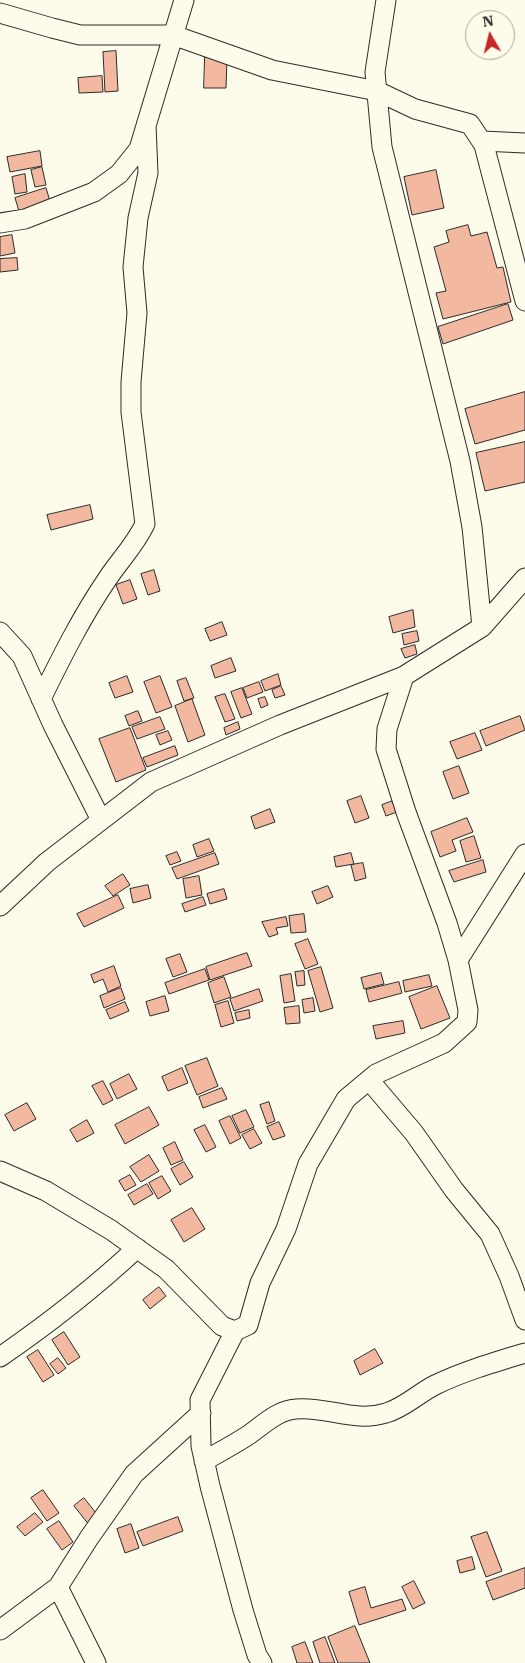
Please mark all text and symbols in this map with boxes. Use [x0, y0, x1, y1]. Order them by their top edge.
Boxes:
north arrow [465, 10, 515, 60]
text: N [481, 11, 495, 31]

